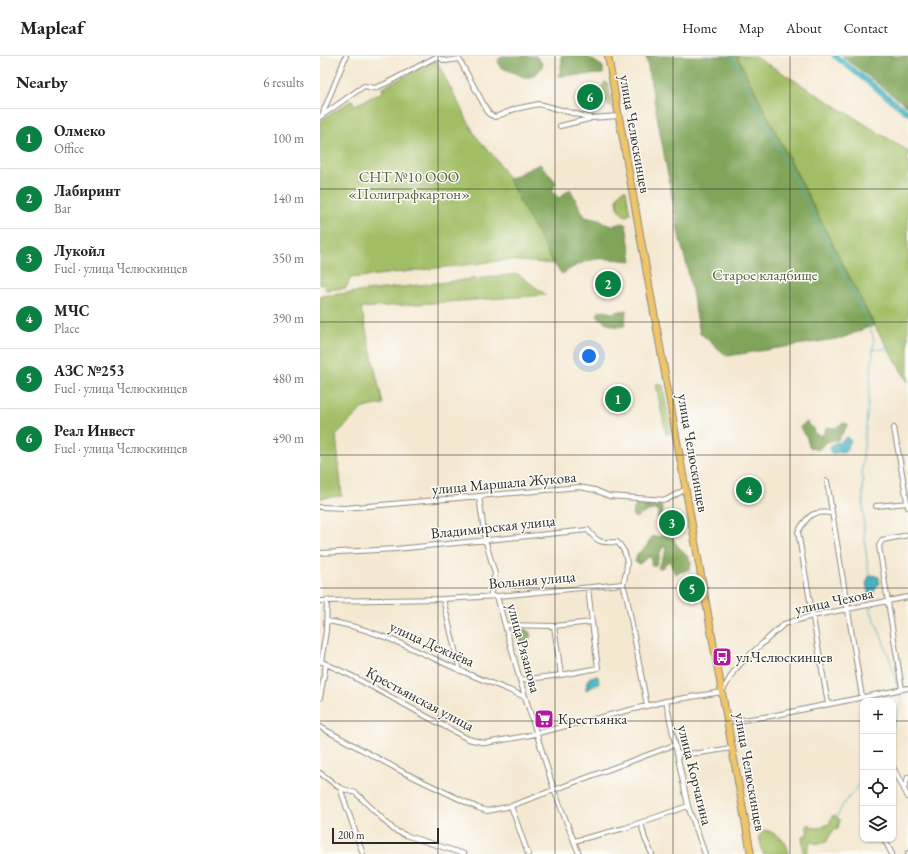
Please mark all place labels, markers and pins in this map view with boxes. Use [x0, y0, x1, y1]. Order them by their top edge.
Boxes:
pin: 6 [577, 82, 603, 112]
pin: 2 [595, 269, 621, 299]
pin: 1 [605, 384, 631, 414]
pin: 4 [736, 475, 762, 505]
pin: 3 [659, 508, 685, 538]
pin: 5 [679, 574, 705, 604]
bus stop icon: ул.Челюскинцев [711, 646, 733, 668]
place label: ул.Челюскинцев [736, 647, 833, 666]
supermarket icon: Крестьянка [533, 708, 555, 730]
place label: Крестьянка [558, 709, 627, 728]

